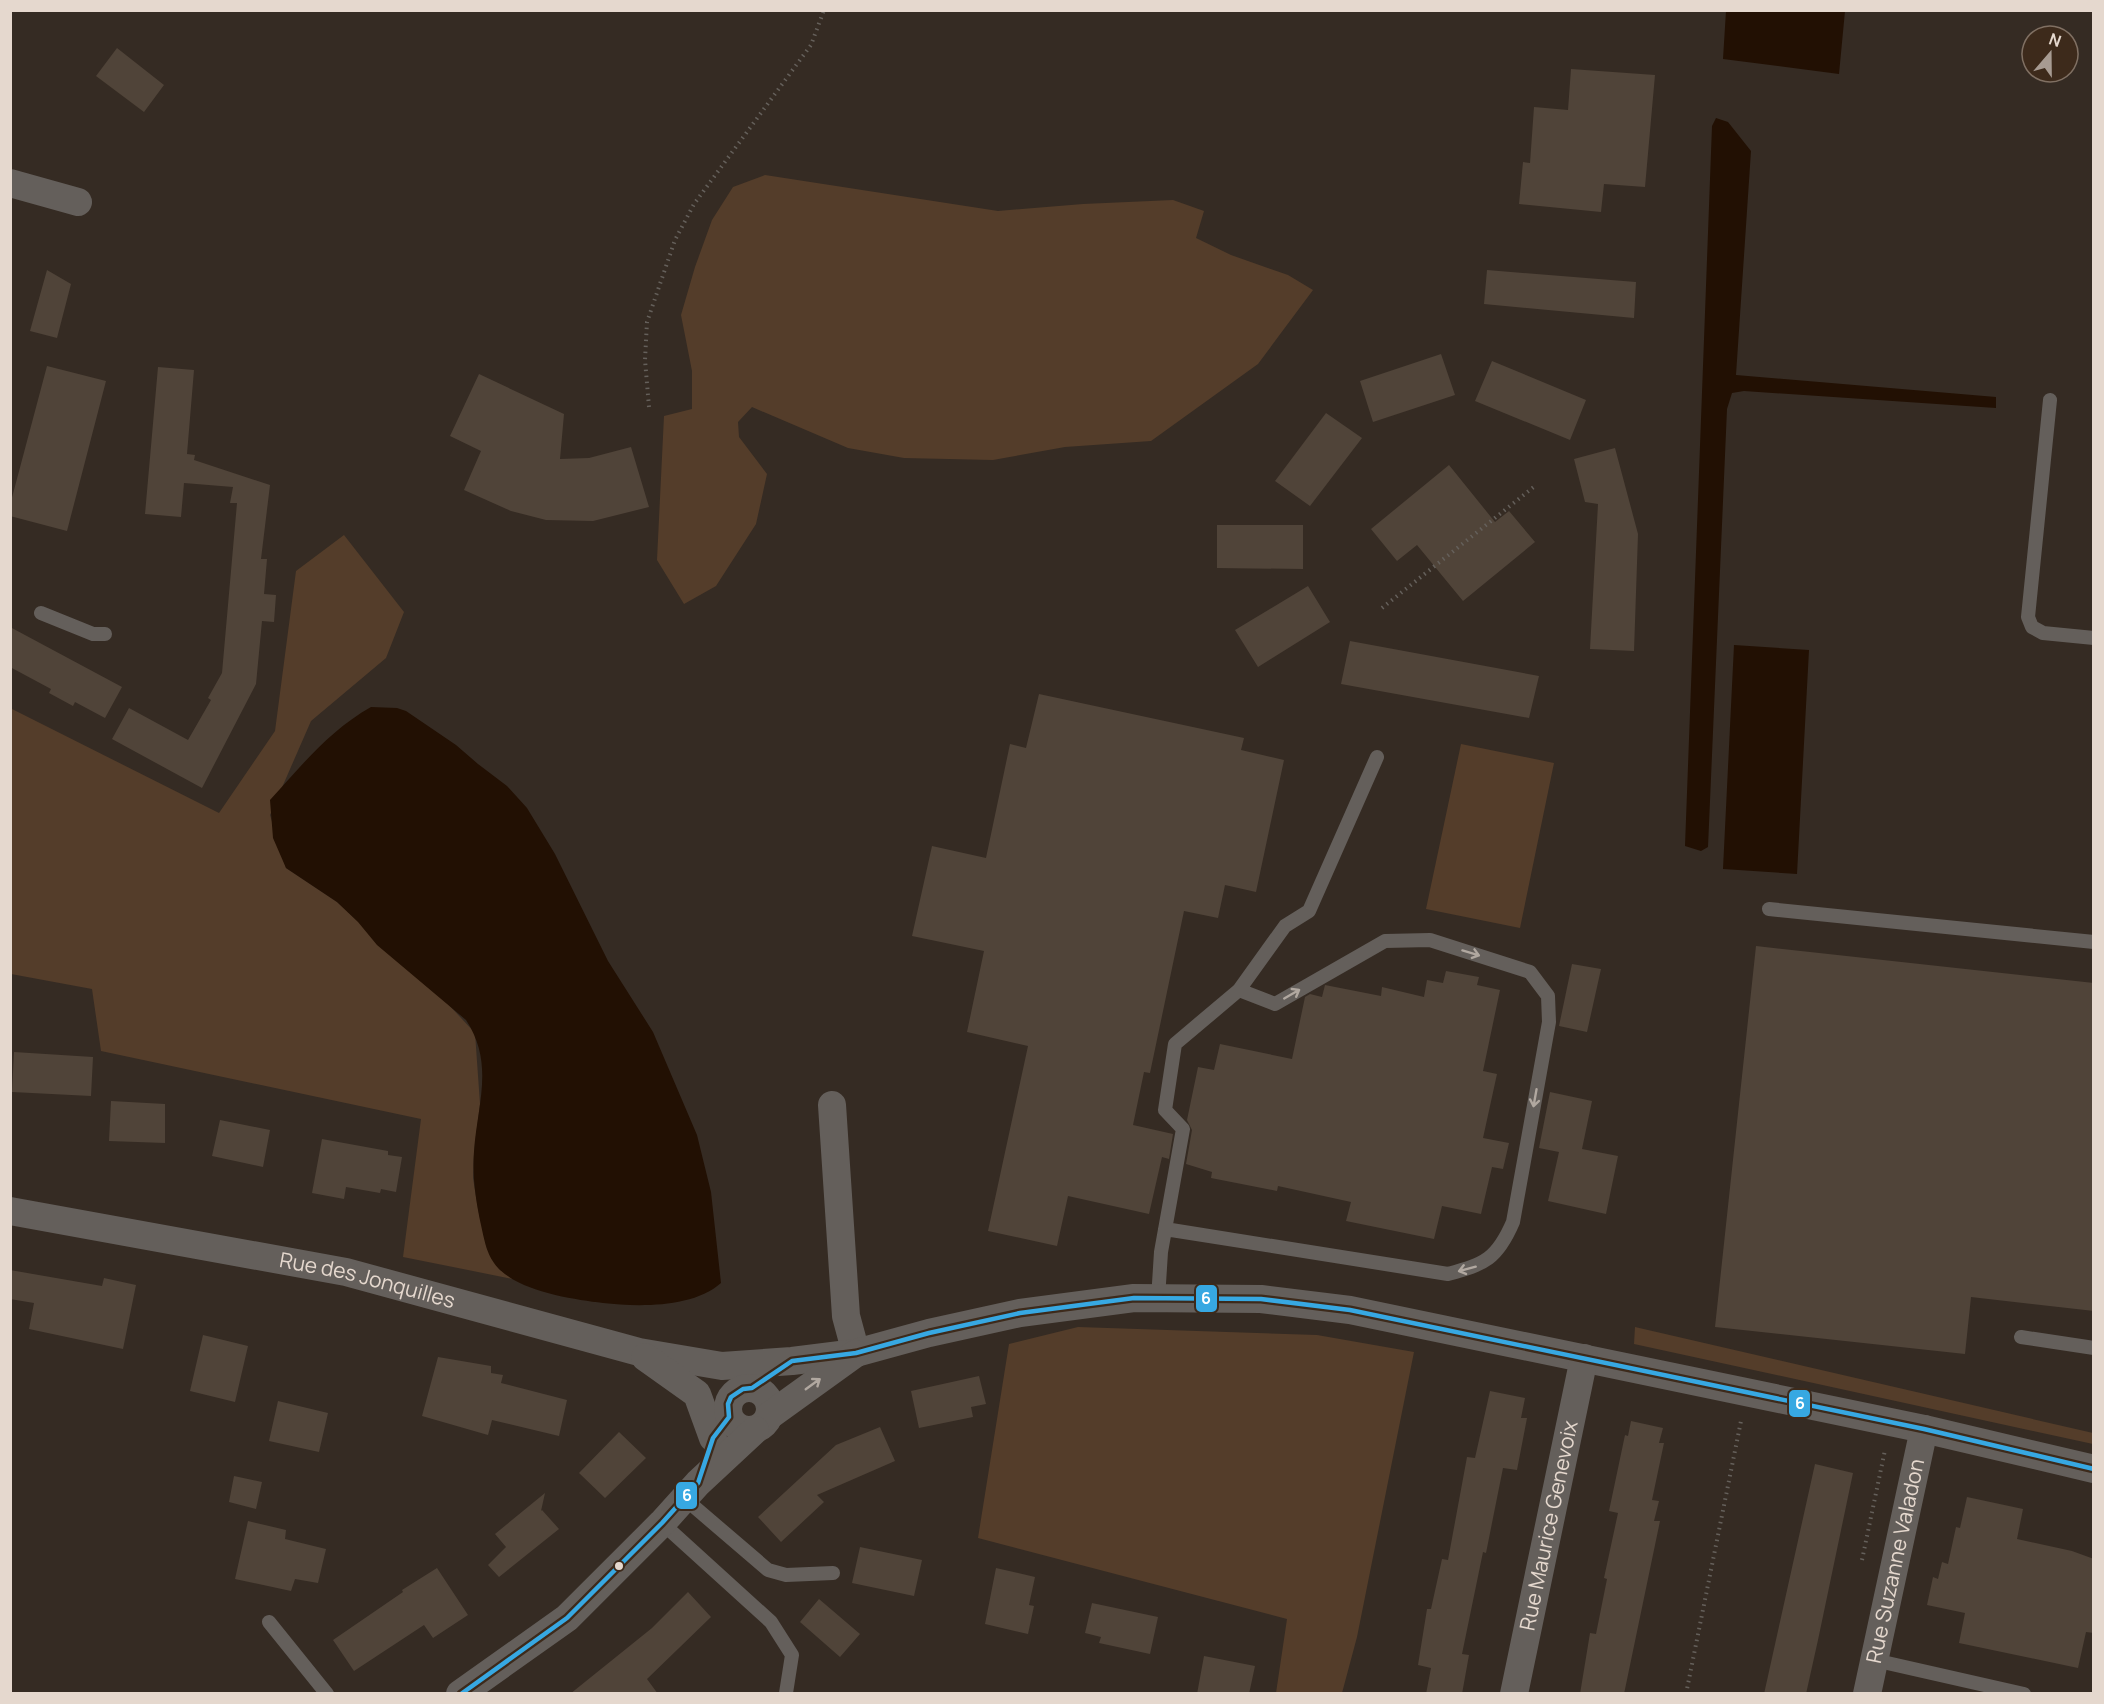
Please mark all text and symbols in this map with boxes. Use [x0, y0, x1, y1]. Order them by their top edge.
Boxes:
north arrow [2020, 24, 2080, 84]
text: N [2046, 28, 2064, 52]
one-way arrow [1461, 949, 1480, 960]
one-way arrow [1283, 987, 1300, 999]
one-way arrow [1530, 1088, 1541, 1108]
street label: Rue des Jonquilles [277, 1245, 458, 1314]
one-way arrow [1458, 1264, 1477, 1275]
line badge: 6 [1195, 1284, 1218, 1313]
text: 6 [1201, 1287, 1211, 1309]
one-way arrow [804, 1378, 820, 1391]
line badge: 6 [1788, 1389, 1811, 1418]
text: 6 [1795, 1392, 1805, 1414]
street label: Rue Maurice Genevoix [1513, 1418, 1584, 1633]
street label: Rue Suzanne Valadon [1859, 1456, 1930, 1666]
line badge: 6 [675, 1481, 698, 1510]
text: 6 [682, 1484, 692, 1506]
unlabelled marker [613, 1560, 625, 1572]

